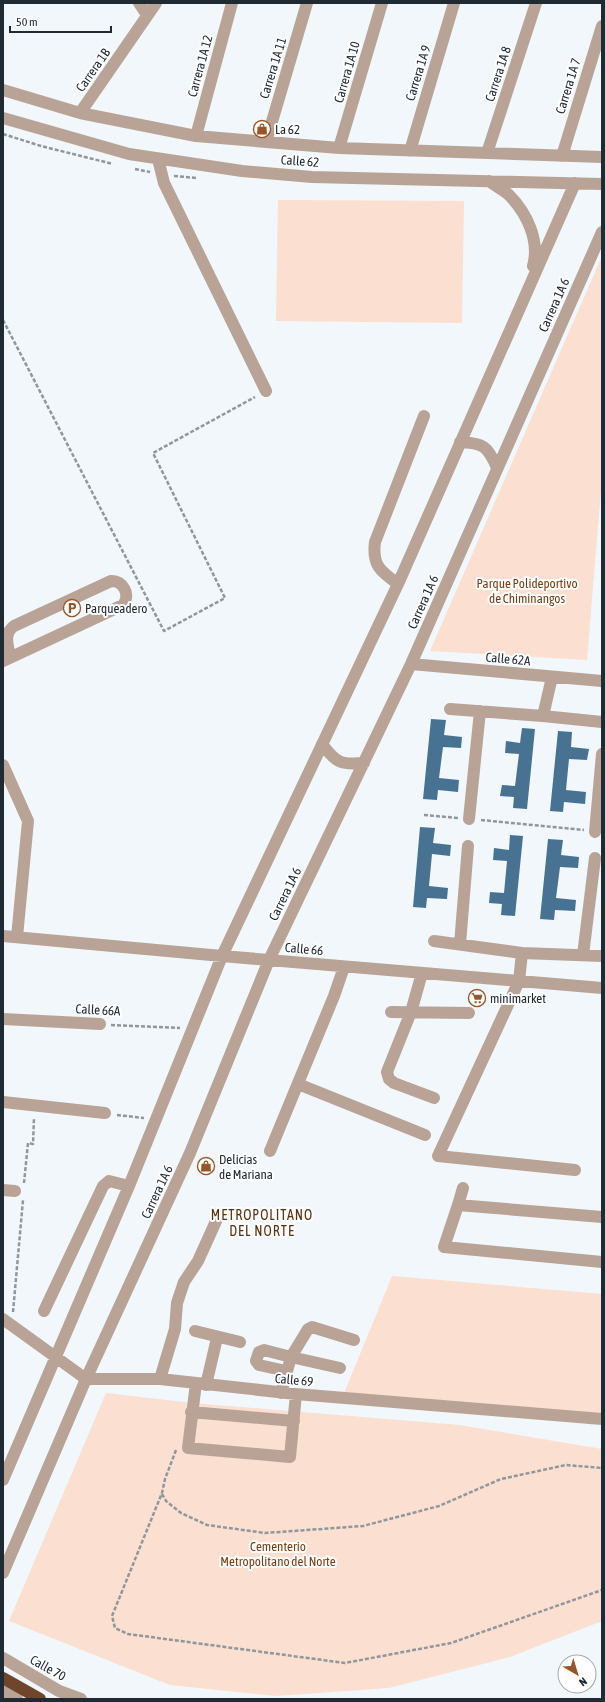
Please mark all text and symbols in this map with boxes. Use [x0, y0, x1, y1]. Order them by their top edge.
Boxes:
scale bar [10, 8, 111, 34]
text: 50 m [16, 15, 38, 29]
street label: Carrera 1A 12 [185, 33, 215, 99]
street label: Carrera 1A 11 [257, 36, 289, 100]
street label: Carrera 1A 10 [331, 39, 363, 105]
street label: Carrera 1A 9 [402, 43, 434, 103]
street label: Carrera 1A 8 [482, 44, 514, 104]
street label: Carrera 1B [73, 45, 114, 94]
street label: Carrera 1A 7 [552, 56, 584, 116]
shop icon: La 62 [252, 119, 272, 139]
place label: La 62 [275, 122, 300, 137]
street label: Calle 62 [280, 152, 320, 170]
street label: Carrera 1A 6 [536, 276, 572, 334]
street label: Carrera 1A 6 [405, 573, 441, 631]
park label: Parque Polideportivo de Chiminangos [476, 576, 578, 606]
parking icon: Parqueadero [62, 598, 82, 618]
place label: Parqueadero [85, 601, 147, 616]
street label: Calle 62A [485, 650, 532, 668]
street label: Carrera 1A 6 [266, 865, 304, 923]
street label: Calle 66 [284, 940, 324, 958]
supermarket icon: minimarket [467, 988, 487, 1008]
place label: minimarket [490, 991, 546, 1006]
street label: Calle 66A [75, 1001, 121, 1019]
place label: Delicias de Mariana [219, 1152, 273, 1182]
shop icon: Delicias de Mariana [196, 1156, 216, 1176]
street label: Carrera 1A 6 [138, 1163, 176, 1221]
district label: METROPOLITANO DEL NORTE [211, 1207, 313, 1239]
street label: Calle 69 [274, 1371, 314, 1389]
park label: Cementerio Metropolitano del Norte [220, 1539, 336, 1569]
street label: Calle 70 [28, 1652, 68, 1684]
north arrow [557, 1654, 597, 1694]
text: N [577, 1675, 589, 1689]

